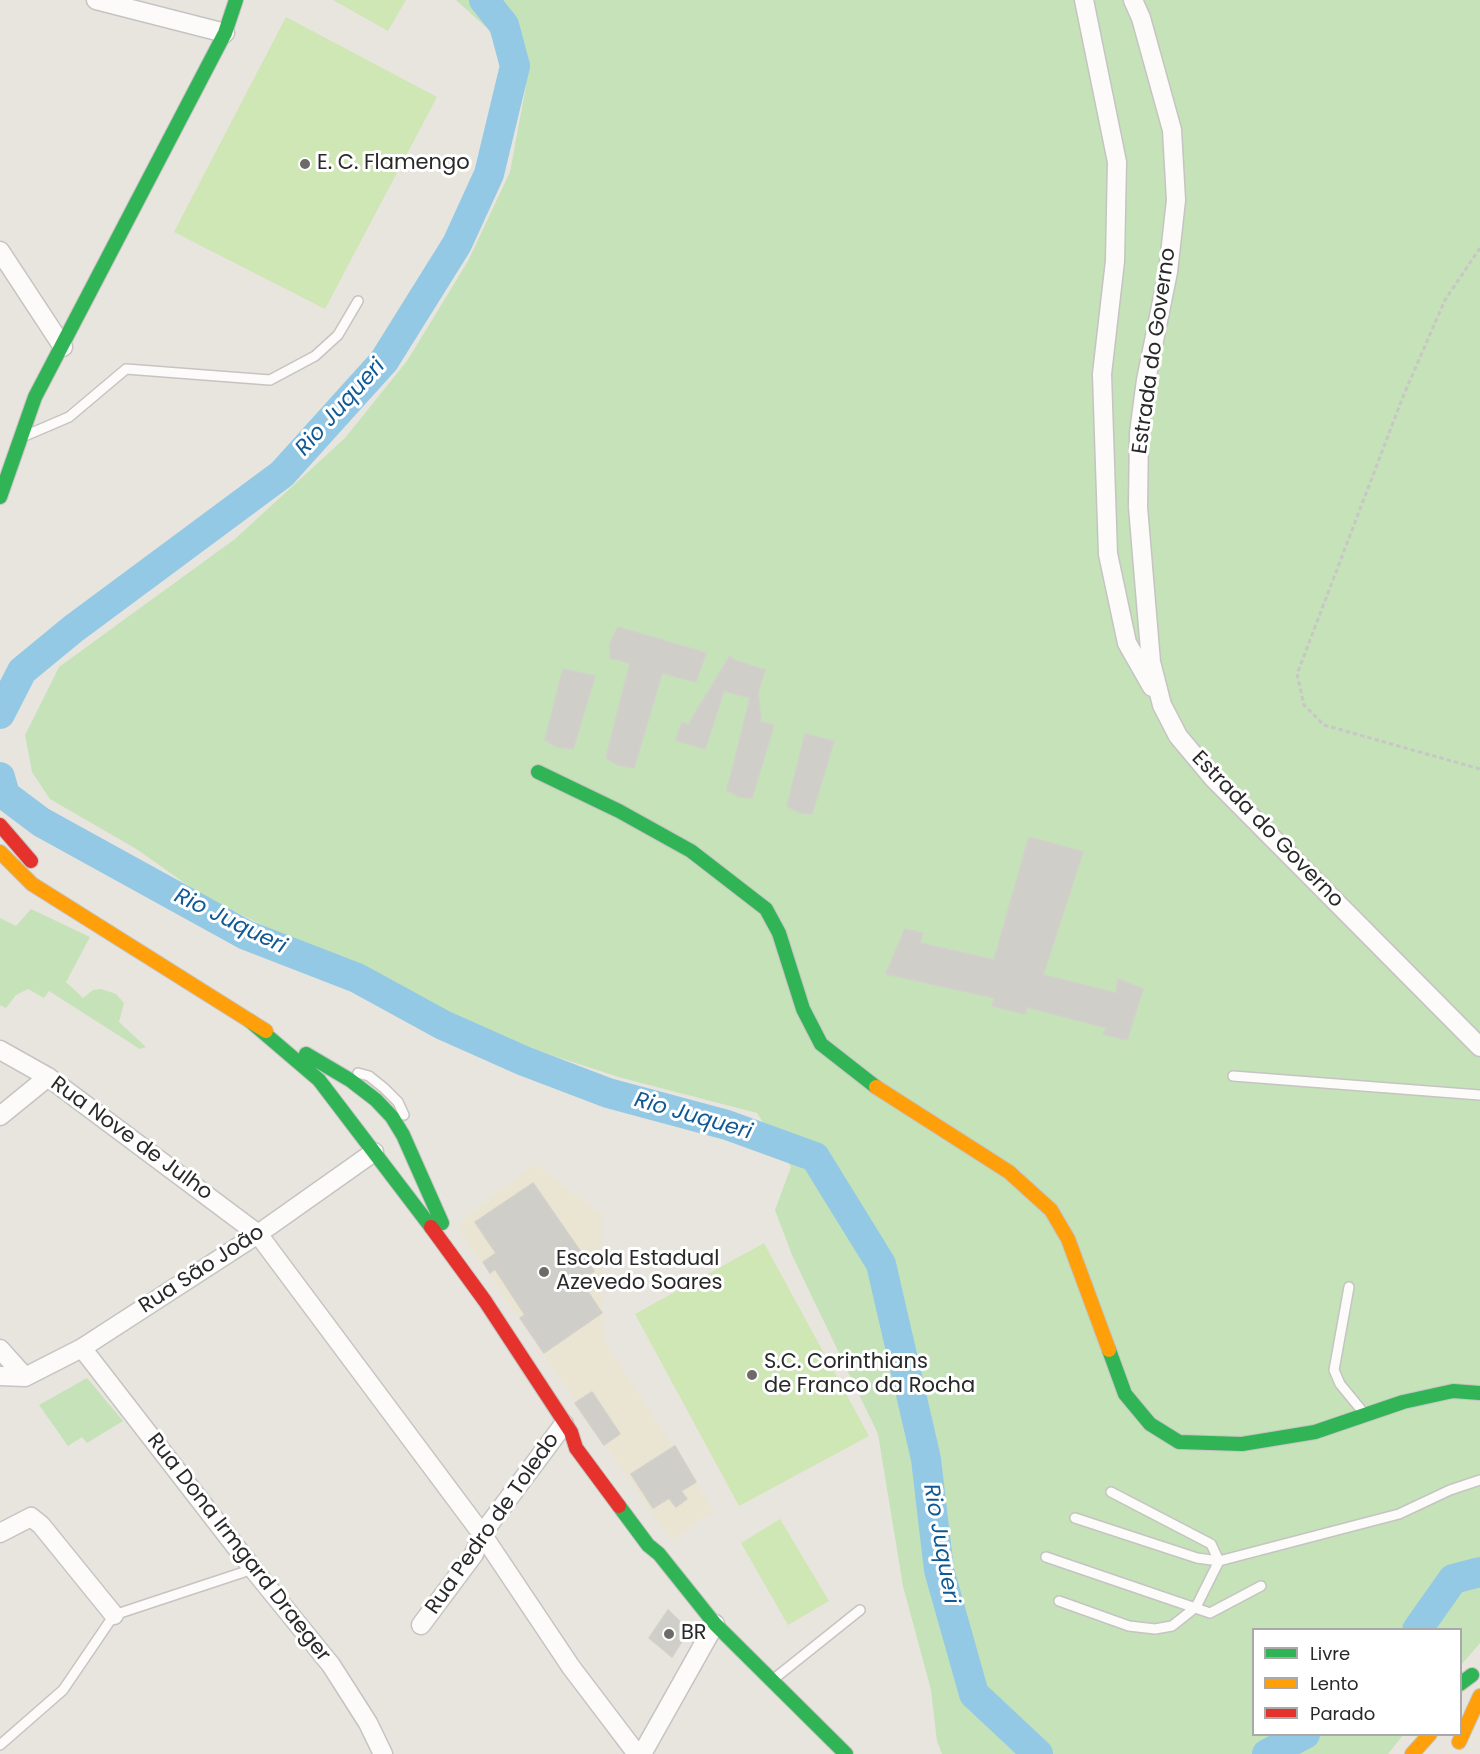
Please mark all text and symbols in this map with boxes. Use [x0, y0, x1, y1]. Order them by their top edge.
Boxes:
place label: E. C. Flamengo [317, 151, 470, 177]
marker: E. C. Flamengo [298, 157, 312, 171]
street label: Estrada do Governo [1128, 246, 1182, 456]
water label: Rio Juqueri [291, 354, 391, 462]
street label: Estrada do Governo [1186, 746, 1348, 914]
water label: Rio Juqueri [170, 884, 290, 960]
street label: Rua Nove de Julho [45, 1072, 217, 1206]
water label: Rio Juqueri [631, 1088, 755, 1146]
street label: Rua São João [135, 1220, 269, 1320]
place label: Escola Estadual Azevedo Soares [556, 1247, 723, 1297]
marker: Escola Estadual Azevedo Soares [537, 1265, 551, 1279]
place label: S.C. Corinthians de Franco da Rocha [764, 1350, 975, 1400]
marker: S.C. Corinthians de Franco da Rocha [745, 1368, 759, 1382]
street label: Rua Pedro de Toledo [421, 1428, 565, 1620]
street label: Rua Dona Irmgard Draeger [141, 1429, 335, 1667]
water label: Rio Juqueri [916, 1482, 964, 1606]
place label: BR [681, 1621, 707, 1647]
marker: BR [662, 1627, 676, 1641]
legend [1252, 1628, 1462, 1736]
text: Livre [1310, 1641, 1350, 1666]
text: Lento [1310, 1671, 1359, 1696]
text: Parado [1310, 1701, 1375, 1726]

